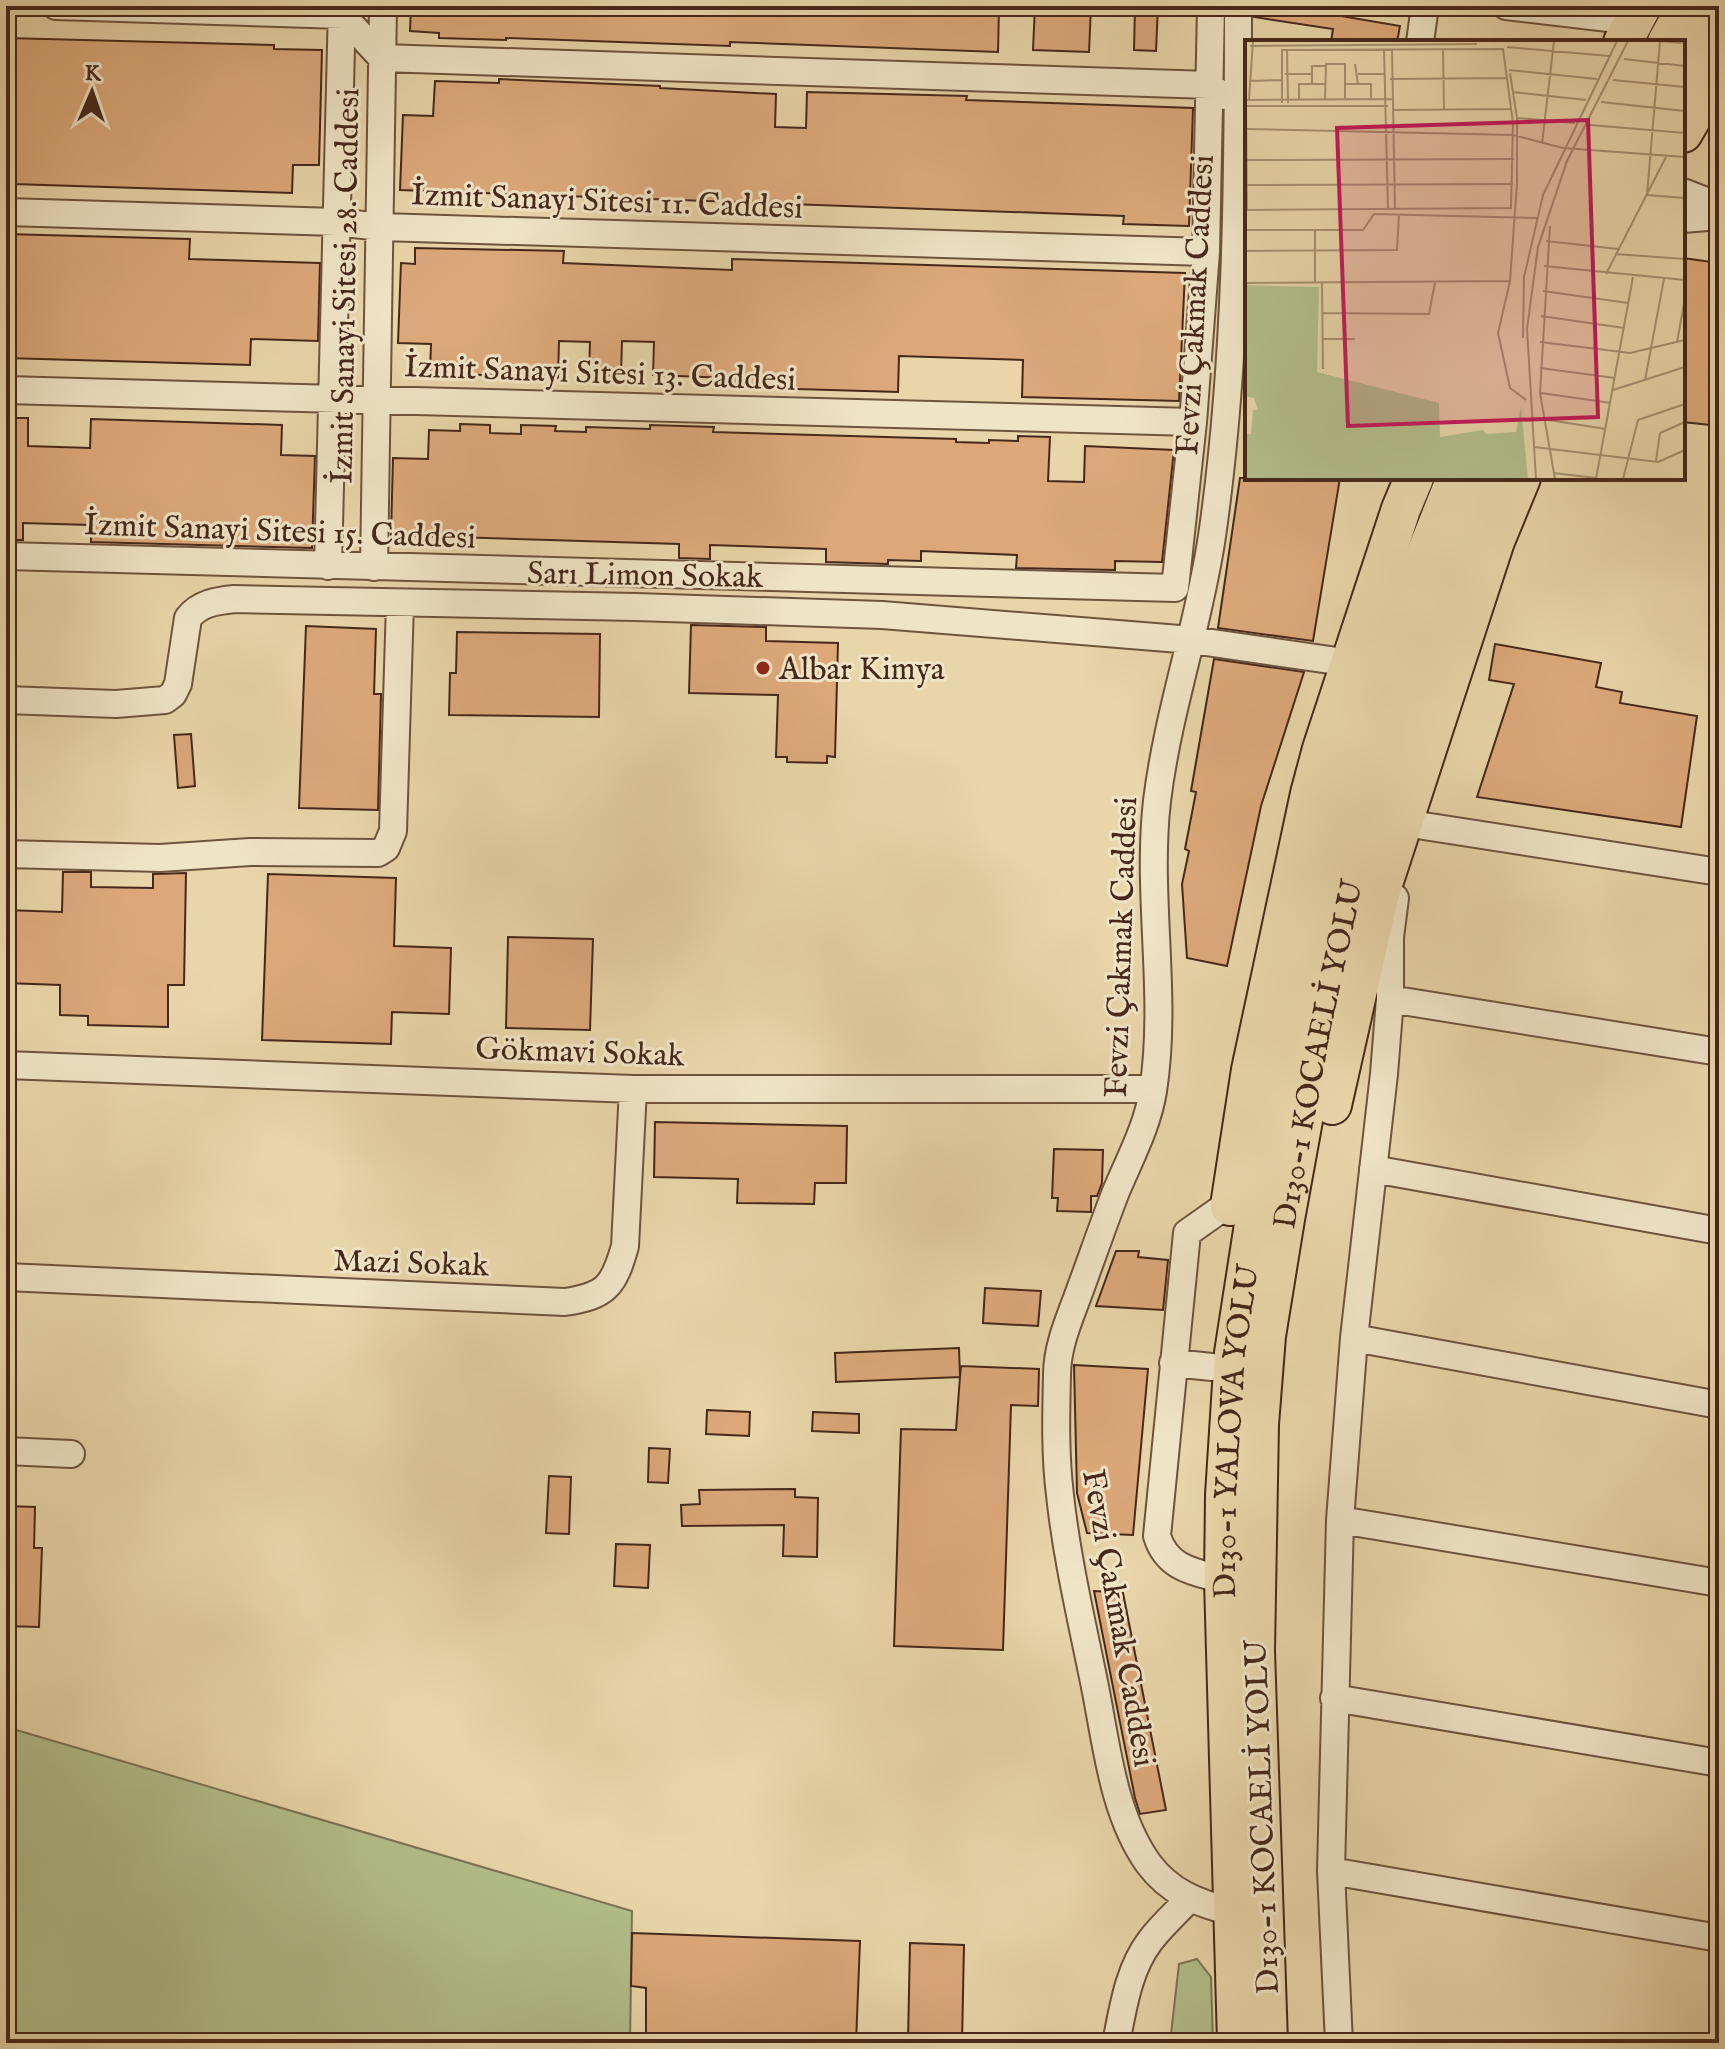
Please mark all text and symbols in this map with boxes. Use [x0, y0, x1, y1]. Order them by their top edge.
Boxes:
inset map [1245, 40, 1685, 480]
north arrow [52, 52, 132, 132]
text: K [84, 60, 102, 88]
street label: İzmit Sanayi Sitesi 28. Caddesi [323, 88, 370, 484]
street label: Fevzi Çakmak Caddesi [1168, 154, 1225, 457]
street label: İzmit Sanayi Sitesi 11. Caddesi [410, 175, 804, 230]
street label: İzmit Sanayi Sitesi 13. Caddesi [403, 347, 797, 402]
street label: İzmit Sanayi Sitesi 15. Caddesi [83, 505, 476, 560]
street label: Sarı Limon Sokak [527, 554, 764, 599]
place label: Albar Kimya [778, 650, 945, 691]
marker: Albar Kimya [754, 659, 772, 677]
street label: Fevzi Çakmak Caddesi [1097, 796, 1148, 1098]
street label: D130-1 KOCAELİ YOLU [1266, 876, 1375, 1232]
street label: Gökmavi Sokak [475, 1029, 686, 1078]
street label: Mazi Sokak [332, 1241, 490, 1288]
street label: D130-1 YALOVA YOLU [1206, 1261, 1271, 1599]
street label: Fevzi Çakmak Caddesi [1071, 1467, 1164, 1770]
street label: D130-1 KOCAELİ YOLU [1237, 1638, 1290, 1995]

